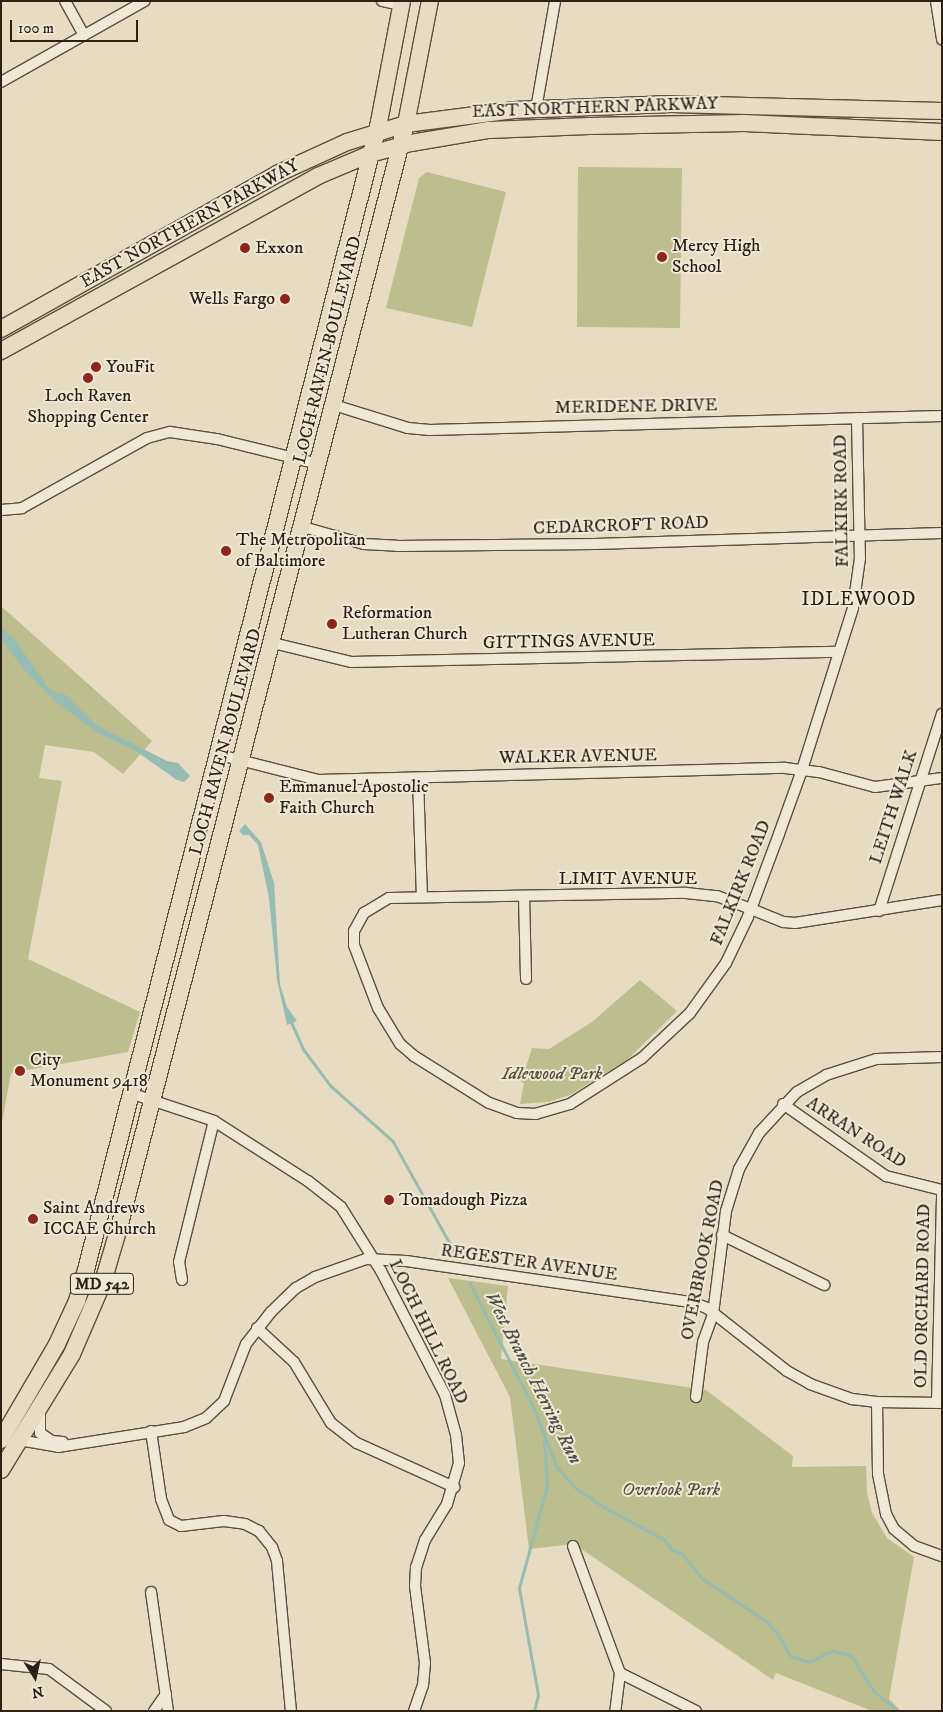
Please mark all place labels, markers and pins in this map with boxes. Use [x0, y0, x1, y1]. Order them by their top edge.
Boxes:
place label: Mercy High School [672, 236, 760, 278]
place label: Exxon [255, 237, 304, 259]
marker: Exxon [239, 242, 251, 254]
marker: Mercy High School [656, 251, 668, 263]
place label: Wells Fargo [189, 288, 275, 310]
marker: Wells Fargo [279, 293, 291, 305]
place label: YouFit [106, 356, 155, 378]
marker: YouFit [90, 361, 102, 373]
marker: Loch Raven Shopping Center [82, 372, 94, 384]
place label: Loch Raven Shopping Center [28, 386, 148, 428]
place label: The Metropolitan of Baltimore [236, 530, 366, 572]
marker: The Metropolitan of Baltimore [220, 545, 232, 557]
place label: Reformation Lutheran Church [342, 603, 468, 646]
marker: Reformation Lutheran Church [326, 618, 338, 630]
place label: Emmanuel Apostolic Faith Church [279, 777, 429, 820]
marker: Emmanuel Apostolic Faith Church [263, 792, 275, 804]
place label: City Monument 9418 [30, 1050, 148, 1092]
marker: City Monument 9418 [14, 1065, 26, 1077]
place label: Tomadough Pizza [399, 1189, 527, 1211]
marker: Tomadough Pizza [383, 1194, 395, 1206]
place label: Saint Andrews ICCAE Church [43, 1198, 156, 1240]
marker: Saint Andrews ICCAE Church [27, 1213, 39, 1225]

